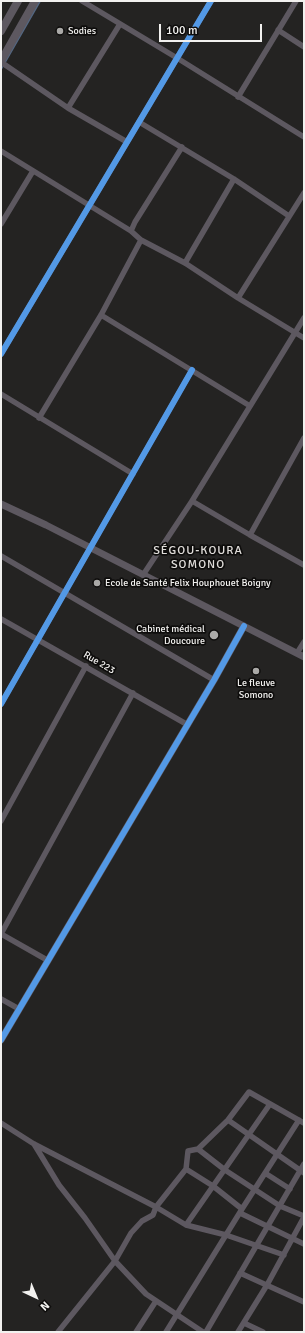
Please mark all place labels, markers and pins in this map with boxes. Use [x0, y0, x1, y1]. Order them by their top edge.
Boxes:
place label: Sodies [68, 25, 96, 37]
marker: Sodies [55, 26, 65, 36]
place label: Ecole de Santé Felix Houphouet Boigny [105, 577, 271, 589]
marker: Ecole de Santé Felix Houphouet Boigny [92, 578, 102, 588]
place label: Cabinet médical Doucoure [136, 623, 205, 646]
marker: Cabinet médical Doucoure [208, 629, 220, 641]
marker: Le fleuve Somono [251, 666, 261, 676]
place label: Le fleuve Somono [237, 677, 275, 700]

